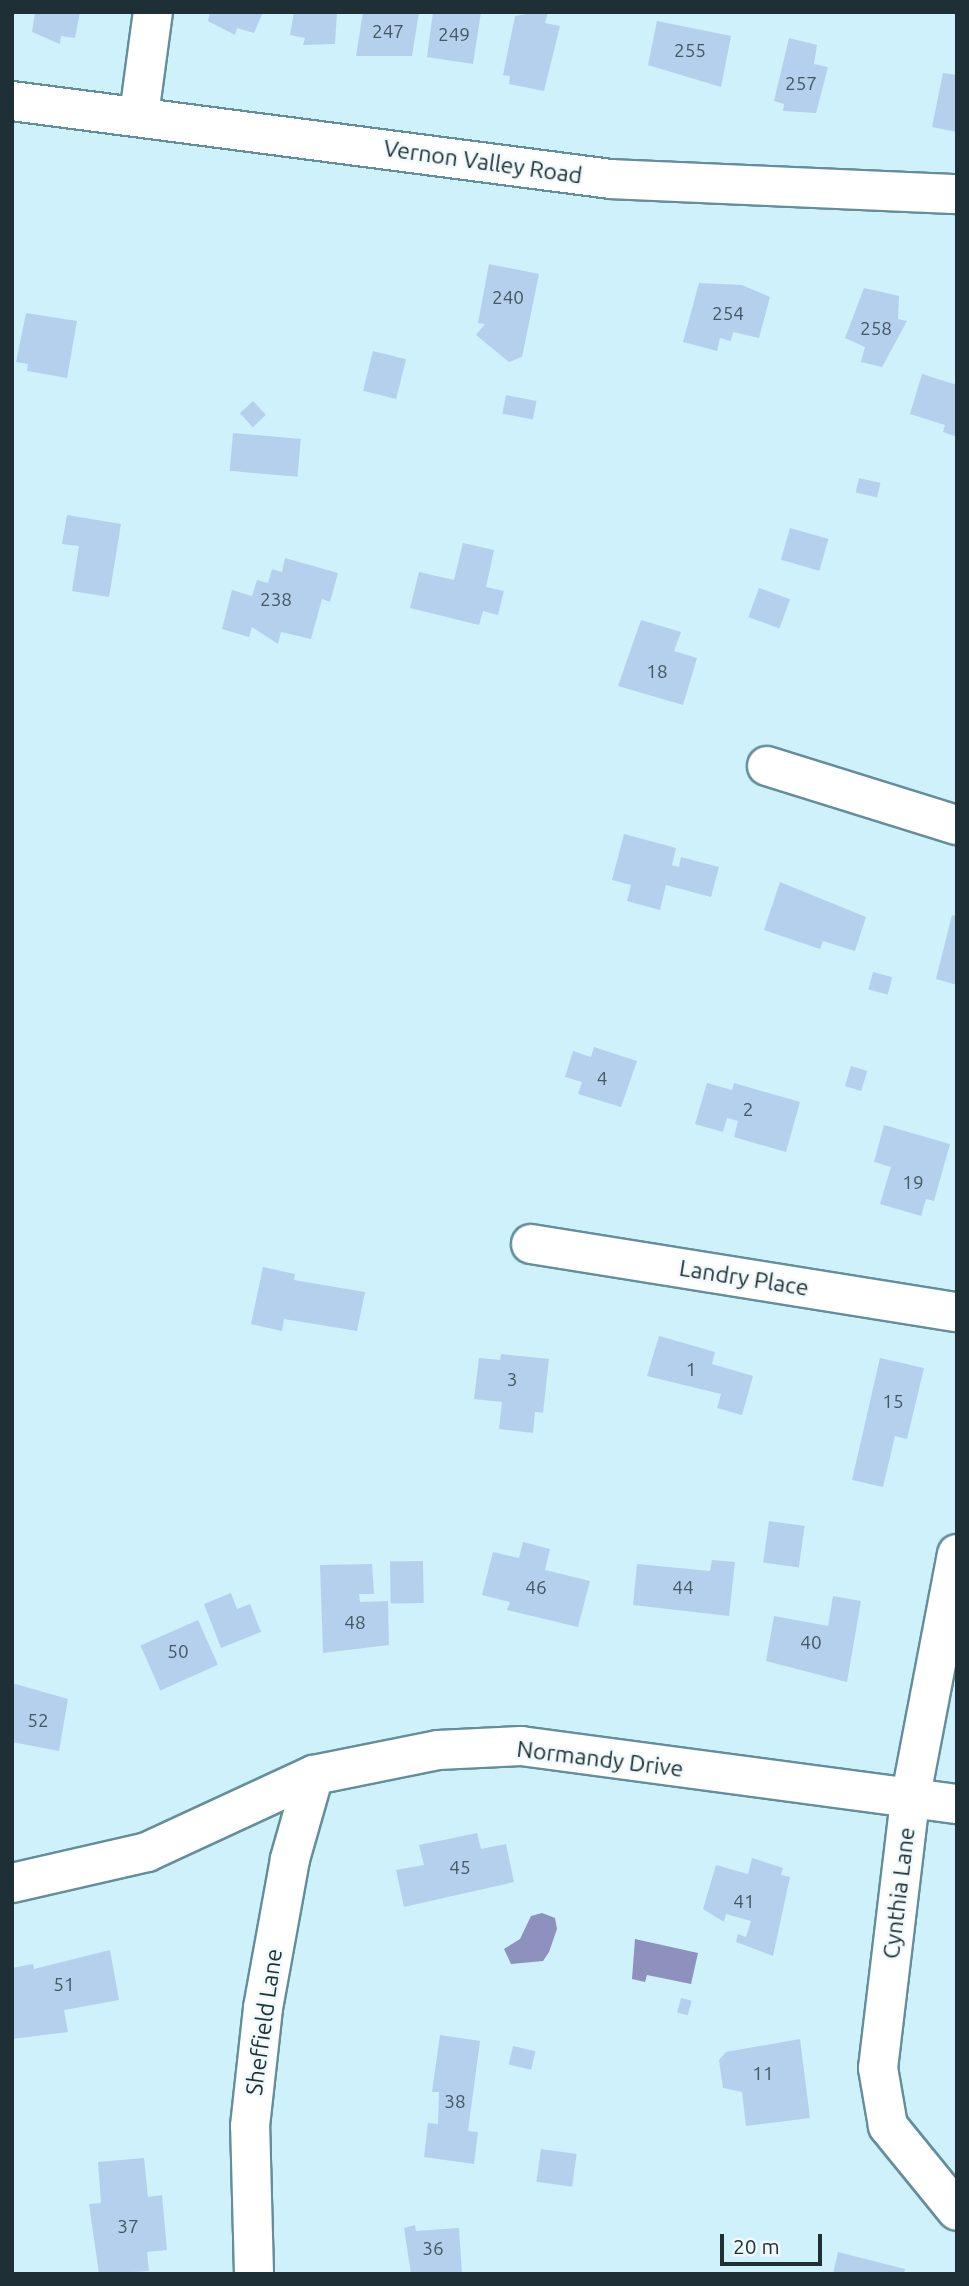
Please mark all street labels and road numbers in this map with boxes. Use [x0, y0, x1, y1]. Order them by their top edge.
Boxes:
street label: Vernon Valley Road [382, 134, 584, 190]
street label: Landry Place [677, 1254, 811, 1302]
street label: Normandy Drive [515, 1735, 685, 1783]
street label: Cynthia Lane [877, 1826, 921, 1960]
street label: Sheffield Lane [240, 1947, 288, 2097]

